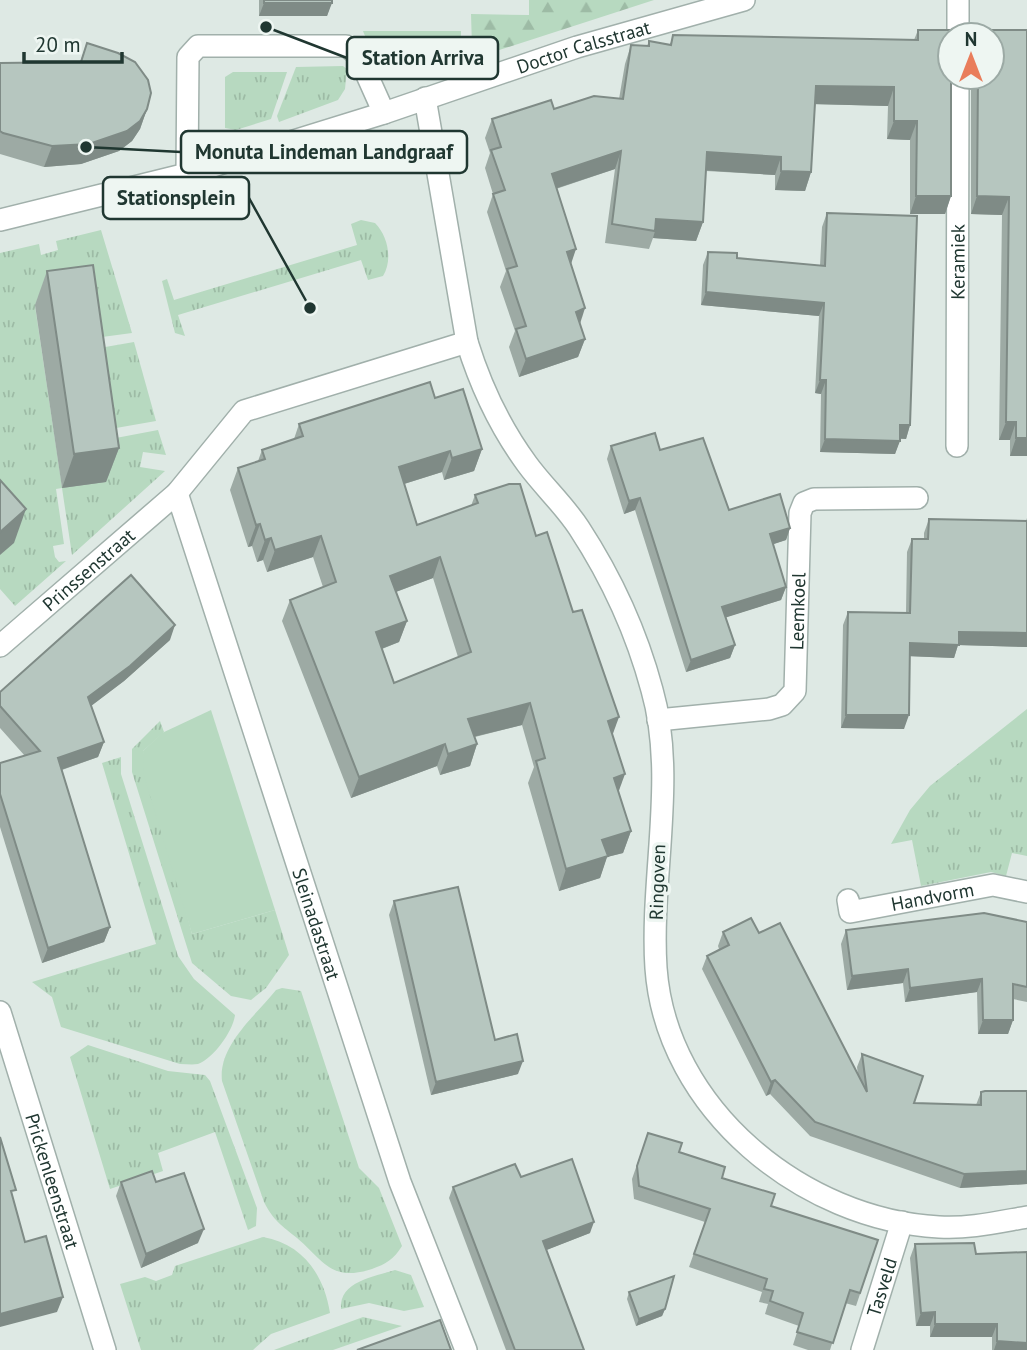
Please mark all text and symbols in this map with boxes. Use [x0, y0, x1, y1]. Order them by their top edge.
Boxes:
street label: Doctor Calsstraat [513, 15, 654, 79]
scale bar [24, 21, 122, 65]
north arrow [936, 21, 1006, 91]
text: N [965, 27, 977, 51]
text: 20 m [35, 31, 81, 58]
callout: Station Arriva [347, 37, 498, 79]
text: Station Arriva [362, 44, 484, 71]
callout: Monuta Lindeman Landgraaf [181, 131, 467, 173]
text: Monuta Lindeman Landgraaf [195, 138, 454, 165]
callout: Stationsplein [103, 177, 249, 219]
text: Stationsplein [117, 184, 235, 211]
street label: Keramiek [945, 224, 970, 300]
street label: Prinssenstraat [37, 523, 140, 616]
street label: Leemkoel [784, 572, 810, 650]
street label: Ringoven [644, 844, 670, 920]
street label: Sleinadastraat [287, 865, 346, 983]
street label: Handvorm [889, 877, 976, 916]
street label: Prickenleenstraat [20, 1110, 85, 1252]
street label: Tasveld [861, 1255, 902, 1319]

